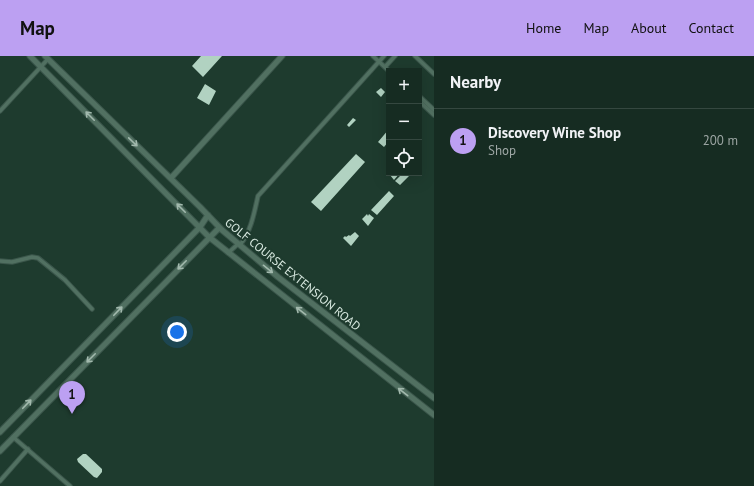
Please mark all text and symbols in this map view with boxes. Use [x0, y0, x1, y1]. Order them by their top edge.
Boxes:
text: Map [20, 16, 55, 40]
text: Home [526, 19, 561, 37]
text: Map [583, 19, 609, 37]
text: About [631, 19, 667, 37]
text: Contact [689, 19, 734, 37]
map controls [386, 68, 422, 176]
button: + [386, 68, 422, 104]
text: Nearby [450, 71, 501, 93]
button: − [386, 104, 422, 140]
one-way arrow [85, 111, 95, 121]
text: Discovery Wine Shop [488, 123, 621, 142]
text: 1 [459, 132, 467, 149]
text: 200 m [703, 132, 738, 149]
one-way arrow [128, 137, 138, 147]
button: locate [386, 140, 422, 176]
text: Shop [488, 142, 516, 159]
one-way arrow [176, 203, 186, 213]
street label: GOLF COURSE EXTENSION ROAD [222, 215, 364, 333]
one-way arrow [177, 260, 187, 270]
one-way arrow [263, 264, 273, 273]
one-way arrow [113, 306, 123, 316]
one-way arrow [296, 307, 307, 315]
your location [167, 322, 187, 342]
one-way arrow [86, 353, 96, 362]
pin: 1 [59, 381, 85, 414]
one-way arrow [398, 387, 409, 396]
one-way arrow [22, 399, 32, 409]

